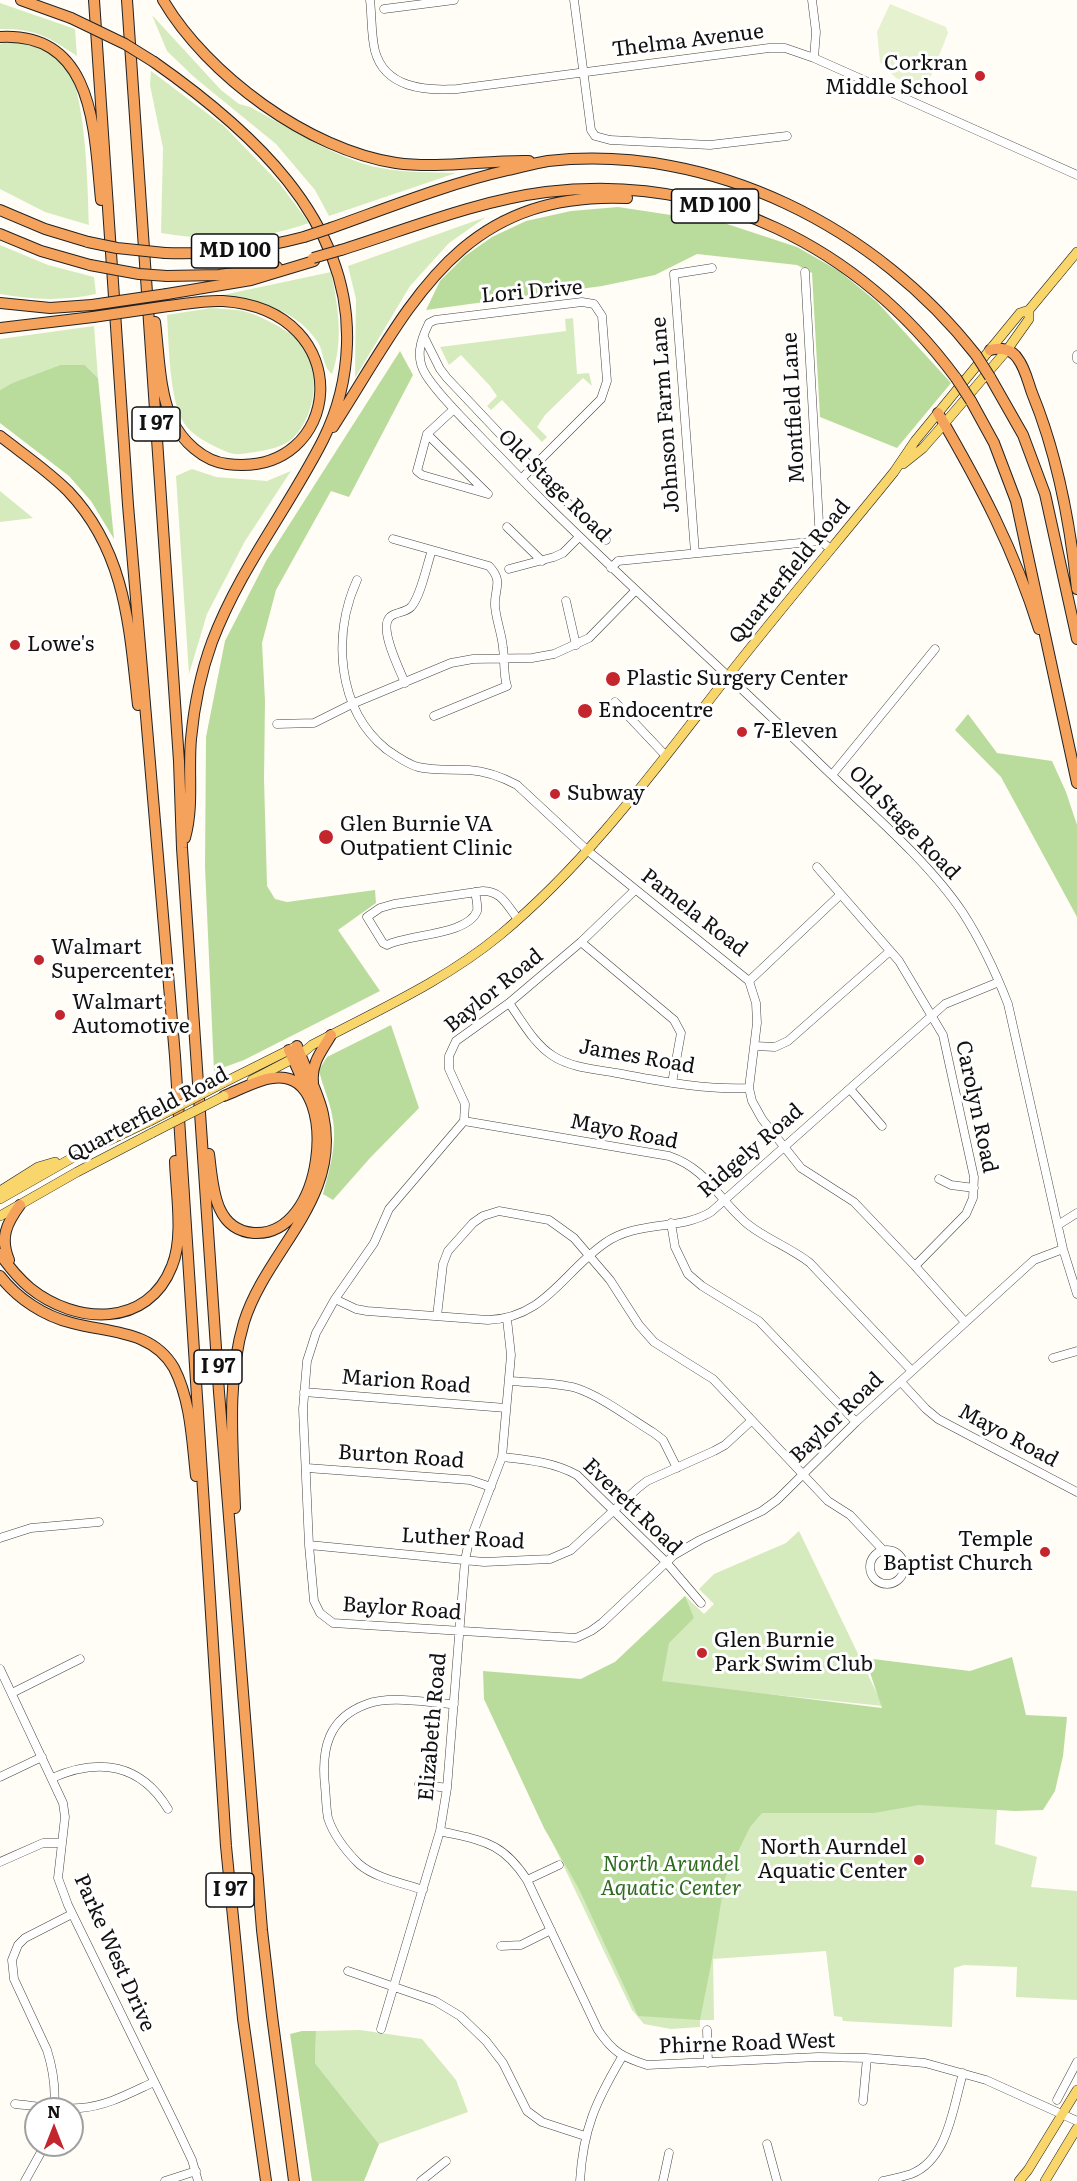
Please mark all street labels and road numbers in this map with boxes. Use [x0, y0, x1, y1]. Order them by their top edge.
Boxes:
street label: Thelma Avenue [611, 19, 765, 63]
road number: MD 100 [672, 189, 758, 223]
road number: MD 100 [192, 234, 278, 268]
street label: Lori Drive [480, 275, 584, 309]
street label: Johnson Farm Lane [647, 316, 685, 514]
street label: Montfield Lane [777, 332, 811, 484]
road number: I 97 [132, 407, 180, 441]
street label: Old Stage Road [492, 424, 616, 548]
street label: Quarterfield Road [724, 495, 856, 649]
street label: Old Stage Road [843, 761, 965, 885]
street label: Pamela Road [636, 864, 752, 962]
street label: Baylor Road [440, 944, 548, 1038]
street label: James Road [577, 1034, 697, 1080]
street label: Carolyn Road [950, 1038, 1002, 1176]
street label: Quarterfield Road [63, 1062, 233, 1168]
street label: Ridgely Road [693, 1099, 809, 1203]
street label: Mayo Road [568, 1109, 680, 1155]
road number: I 97 [194, 1350, 242, 1384]
street label: Marion Road [340, 1365, 472, 1399]
street label: Baylor Road [785, 1367, 889, 1469]
street label: Mayo Road [954, 1399, 1062, 1473]
street label: Burton Road [337, 1440, 465, 1474]
street label: Everett Road [577, 1454, 687, 1560]
street label: Luther Road [401, 1523, 525, 1555]
street label: Baylor Road [342, 1592, 462, 1626]
street label: Elizabeth Road [414, 1652, 452, 1802]
street label: Parke West Drive [68, 1870, 160, 2036]
road number: I 97 [206, 1873, 254, 1907]
street label: Phirne Road West [658, 2028, 836, 2060]

